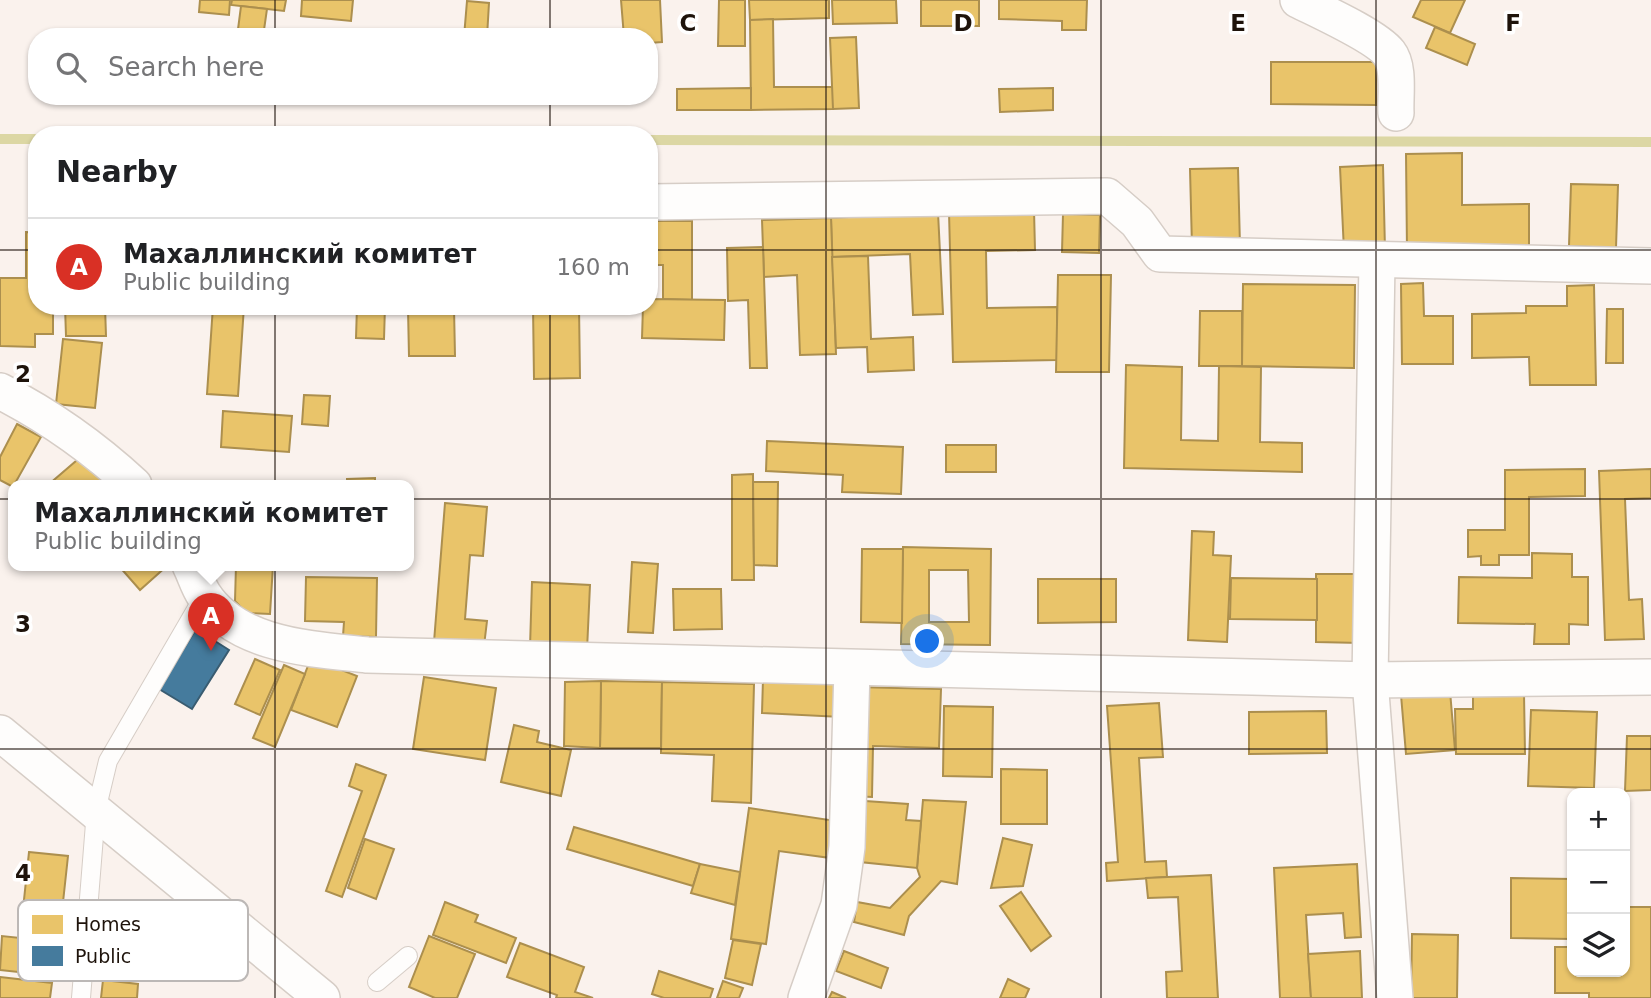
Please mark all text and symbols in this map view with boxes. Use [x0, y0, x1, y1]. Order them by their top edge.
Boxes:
text: C [680, 10, 696, 36]
text: D [953, 10, 973, 36]
text: E [1230, 10, 1246, 36]
text: F [1505, 10, 1521, 36]
search box [28, 28, 658, 105]
icon: search [52, 48, 90, 86]
text: Search here [108, 52, 264, 82]
text: Nearby [56, 154, 178, 189]
text: Махаллинский комитет [123, 239, 476, 269]
text: A [70, 254, 88, 280]
text: 160 m [556, 254, 630, 280]
text: Public building [123, 269, 291, 295]
text: 2 [15, 361, 31, 387]
popup [8, 480, 414, 571]
text: Махаллинский комитет [34, 498, 388, 528]
text: Public building [34, 528, 202, 554]
pin: A [188, 593, 234, 651]
text: 3 [15, 611, 31, 637]
your location [910, 624, 944, 658]
map controls [1567, 788, 1630, 977]
button: + [1567, 788, 1630, 851]
button: − [1567, 851, 1630, 914]
text: 4 [15, 860, 31, 886]
legend [18, 900, 248, 981]
text: Homes [75, 913, 141, 935]
button: layers [1567, 914, 1630, 977]
text: Public [75, 945, 131, 967]

